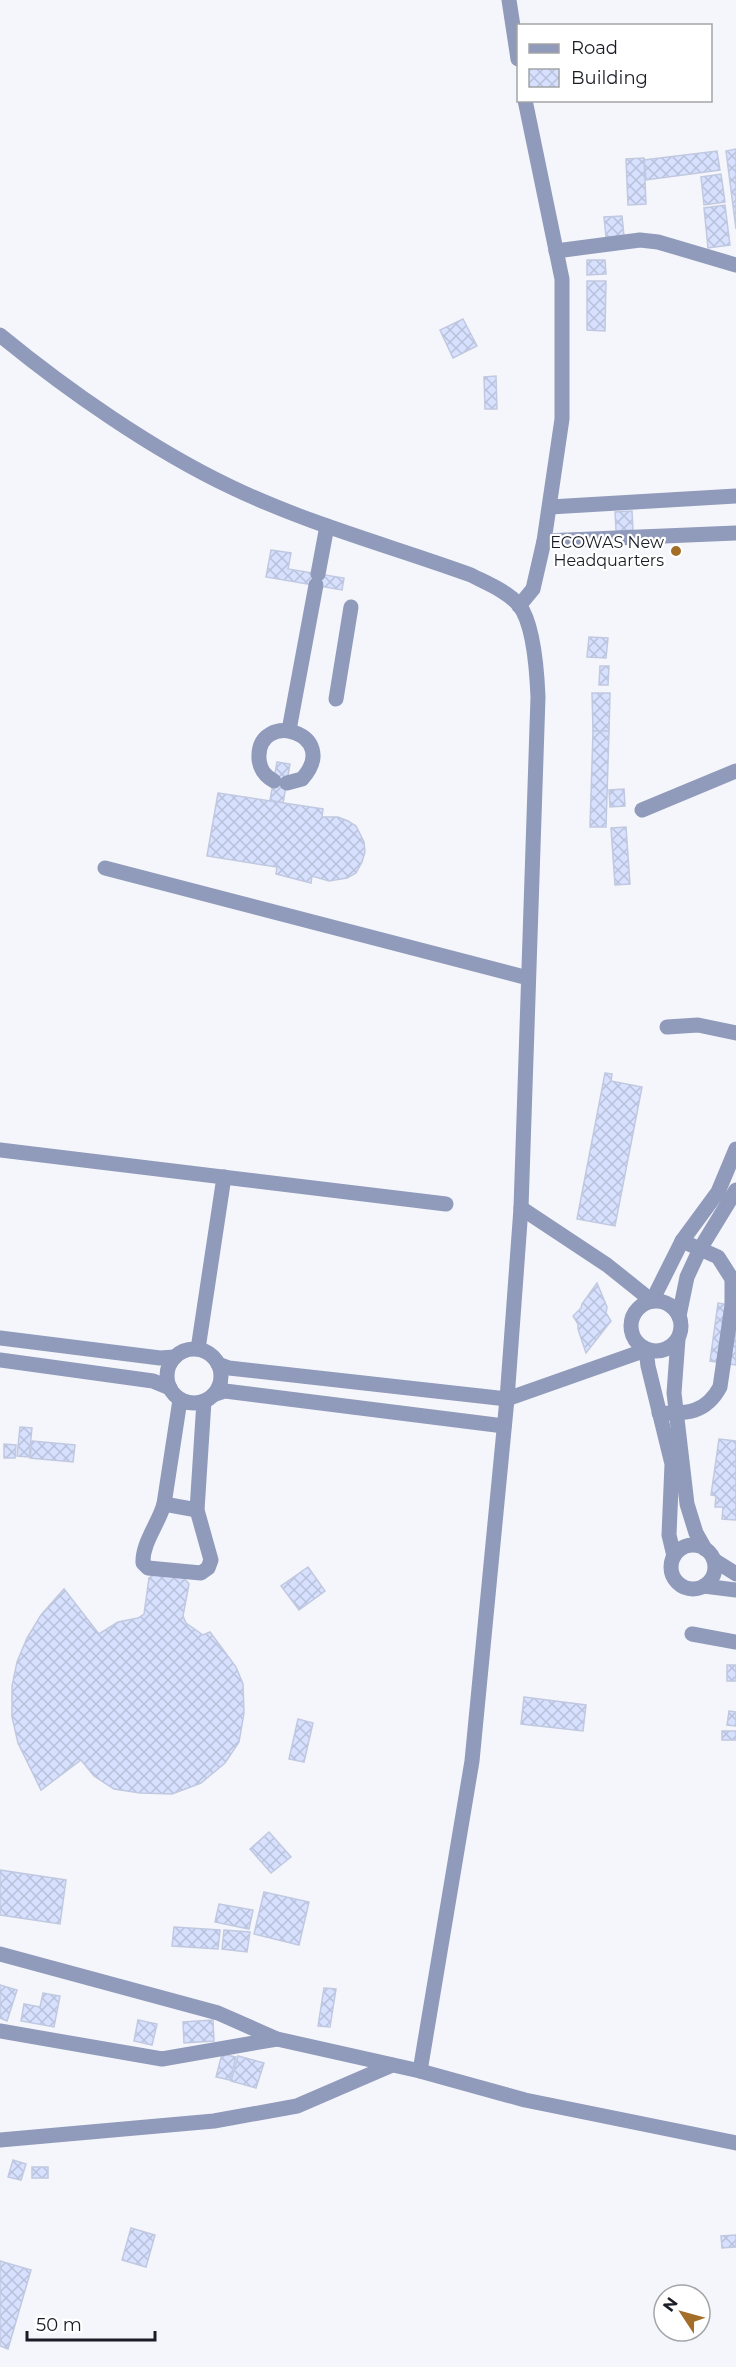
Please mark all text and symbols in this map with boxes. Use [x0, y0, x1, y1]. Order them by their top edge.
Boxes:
legend [517, 24, 712, 102]
text: Road [571, 37, 618, 59]
text: Building [571, 67, 648, 89]
place label: ECOWAS New Headquarters [550, 533, 664, 570]
marker: ECOWAS New Headquarters [669, 544, 683, 558]
north arrow [652, 2283, 712, 2343]
text: N [659, 2294, 682, 2315]
scale bar [27, 2304, 154, 2342]
text: 50 m [36, 2314, 82, 2336]

